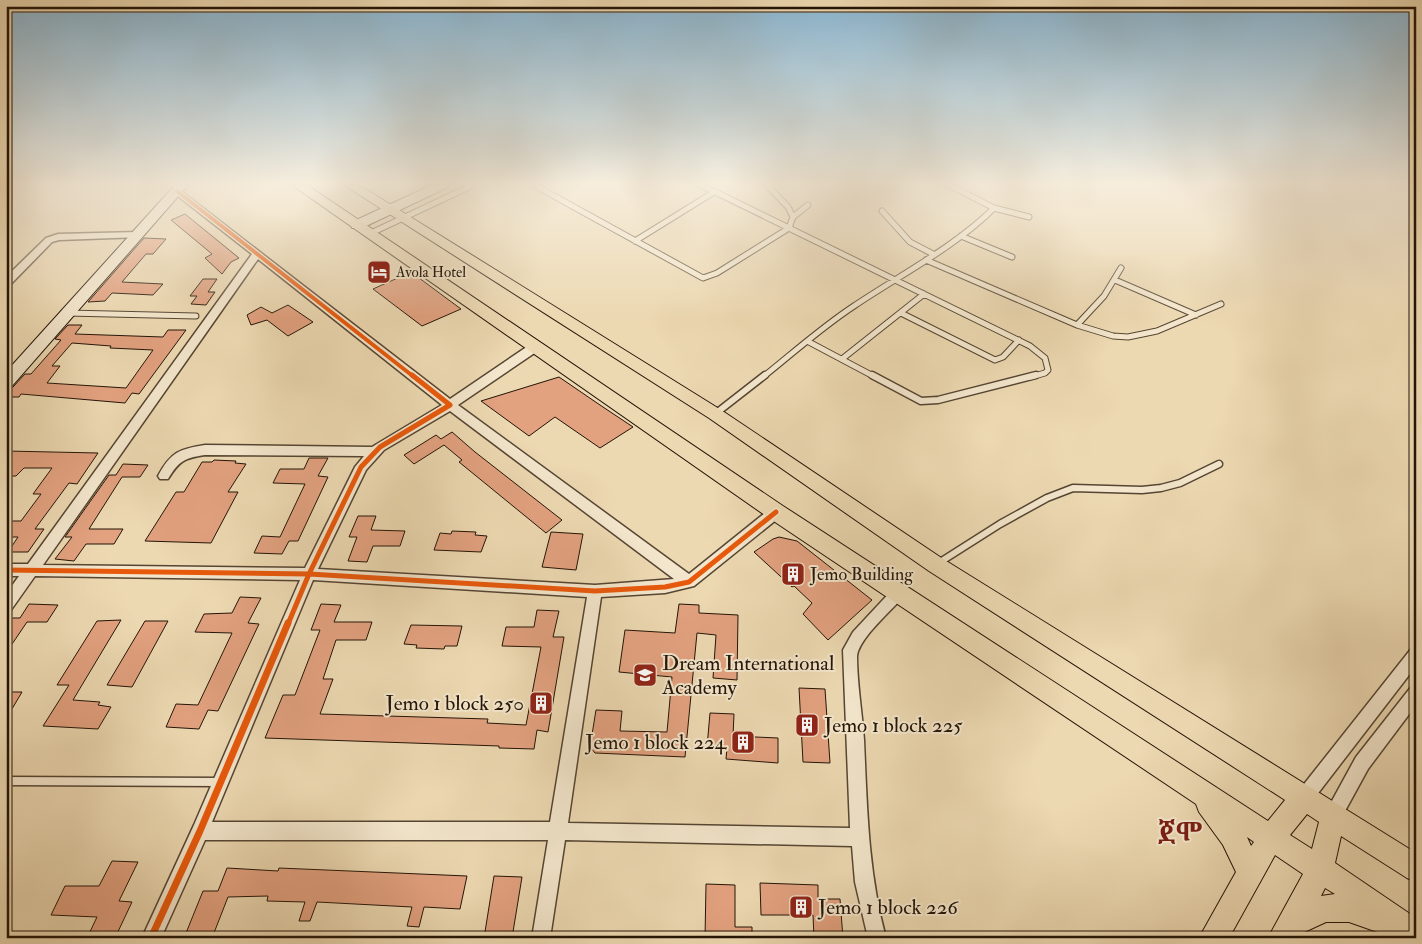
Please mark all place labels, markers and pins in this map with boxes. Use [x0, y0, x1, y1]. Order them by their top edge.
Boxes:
hotel icon: Avola Hotel [366, 259, 392, 285]
place label: Avola Hotel [395, 263, 466, 282]
building icon: Jemo Building [780, 561, 806, 587]
place label: Jemo Building [809, 563, 914, 586]
place label: Dream International Academy [661, 650, 835, 701]
school or university icon: Dream International Academy [632, 662, 658, 688]
place label: Jemo 1 block 250 [385, 690, 524, 717]
building icon: Jemo 1 block 250 [528, 690, 554, 716]
building icon: Jemo 1 block 225 [794, 712, 820, 738]
place label: Jemo 1 block 225 [823, 712, 963, 739]
place label: Jemo 1 block 224 [584, 729, 728, 756]
building icon: Jemo 1 block 224 [730, 729, 756, 755]
building icon: Jemo 1 block 226 [788, 894, 814, 920]
place label: Jemo 1 block 226 [817, 894, 959, 921]

